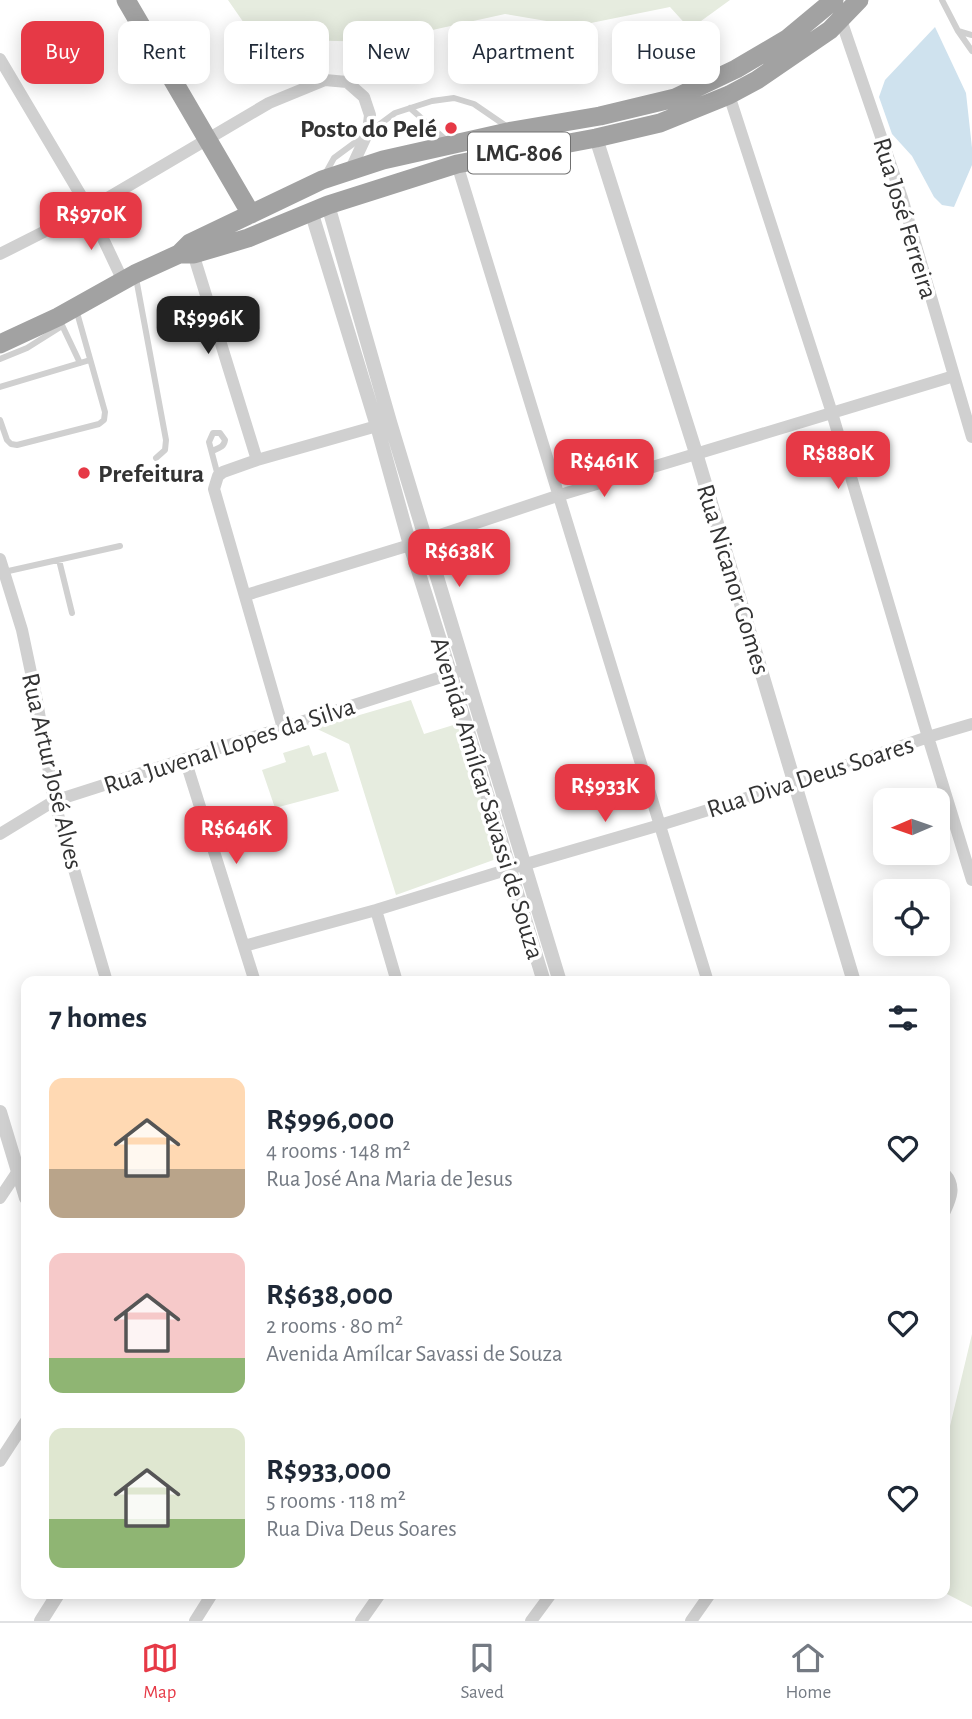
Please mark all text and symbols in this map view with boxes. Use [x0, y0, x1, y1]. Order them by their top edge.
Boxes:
chip: Buy [21, 21, 104, 84]
chip: Rent [118, 21, 210, 84]
chip: Filters [224, 21, 329, 84]
chip: New [343, 21, 434, 84]
chip: Apartment [448, 21, 598, 84]
chip: House [612, 21, 720, 84]
place label: Posto do Pelé [300, 116, 437, 142]
marker: Posto do Pelé [443, 120, 459, 136]
road number: LMG-806 [468, 132, 570, 174]
street label: Rua José Ferreira [868, 135, 942, 302]
pin: R$970K [34, 192, 148, 252]
text: R$970K [56, 203, 126, 226]
pin: R$996K [151, 296, 265, 356]
text: R$996K [173, 307, 243, 330]
pin: R$880K [781, 432, 895, 491]
pin: R$461K [547, 440, 661, 499]
text: R$880K [802, 442, 874, 465]
text: R$461K [570, 450, 638, 473]
place label: Prefeitura [98, 461, 204, 487]
marker: Prefeitura [76, 465, 92, 481]
street label: Rua Nicanor Gomes [692, 481, 774, 678]
pin: R$638K [402, 530, 516, 589]
text: R$638K [424, 540, 494, 563]
street label: Avenida Amílcar Savassi de Souza [426, 634, 548, 962]
street label: Rua Artur José Alves [17, 671, 87, 872]
street label: Rua Juvenal Lopes da Silva [100, 693, 358, 799]
street label: Rua Diva Deus Soares [704, 731, 917, 823]
pin: R$933K [548, 764, 662, 824]
text: R$933K [571, 775, 639, 798]
north arrow [873, 788, 950, 864]
map controls [873, 788, 950, 956]
pin: R$646K [179, 806, 293, 866]
text: R$646K [200, 817, 272, 840]
button: locate [873, 879, 950, 956]
icon: filters [884, 999, 922, 1037]
text: 7 homes [49, 1003, 147, 1033]
text: R$996,000 [266, 1105, 394, 1135]
icon: home [105, 1106, 189, 1190]
icon: heart [884, 1129, 922, 1167]
text: 4 rooms · 148 m² [266, 1140, 411, 1163]
text: Rua José Ana Maria de Jesus [266, 1168, 513, 1191]
text: R$638,000 [266, 1280, 393, 1310]
icon: home [105, 1281, 189, 1365]
icon: heart [884, 1304, 922, 1342]
text: 2 rooms · 80 m² [266, 1315, 403, 1338]
text: Avenida Amílcar Savassi de Souza [266, 1343, 563, 1366]
text: R$933,000 [266, 1455, 391, 1485]
icon: home [105, 1456, 189, 1540]
icon: heart [884, 1479, 922, 1517]
text: 5 rooms · 118 m² [266, 1490, 406, 1513]
text: Rua Diva Deus Soares [266, 1518, 457, 1541]
tab: Map [141, 1639, 179, 1704]
tab: Saved [460, 1639, 504, 1704]
tab: Home [785, 1639, 831, 1704]

